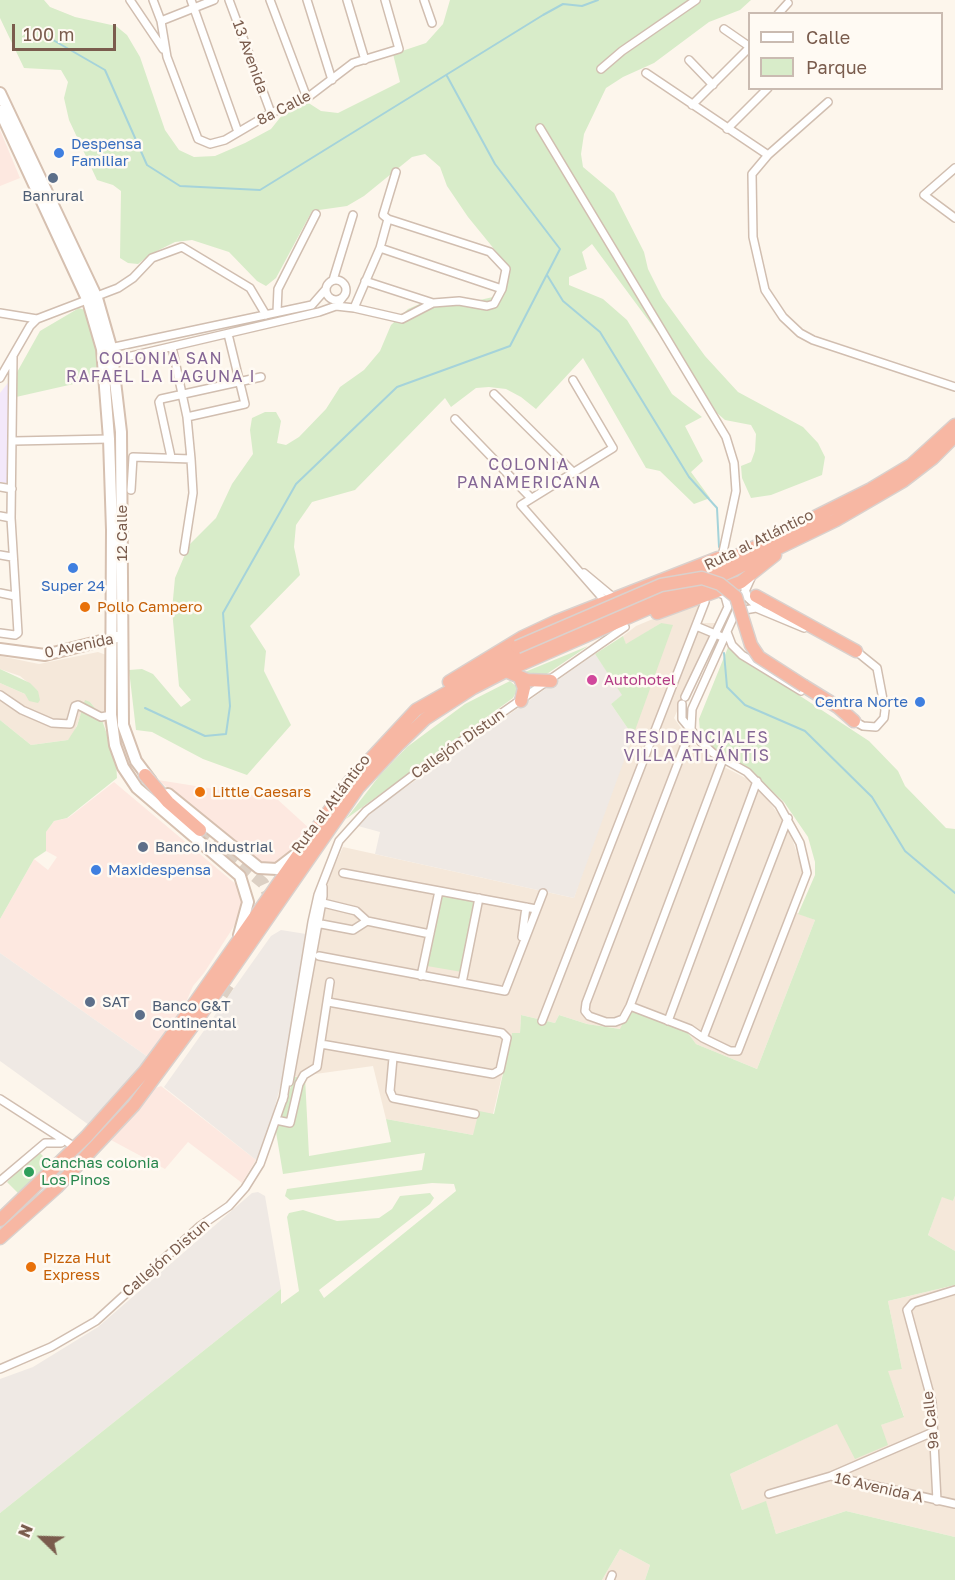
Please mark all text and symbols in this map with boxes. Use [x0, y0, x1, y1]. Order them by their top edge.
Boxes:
scale bar [15, 12, 118, 50]
legend [748, 12, 943, 90]
street label: 13 Avenida [228, 18, 272, 96]
text: 100 m [23, 23, 74, 45]
text: Calle [806, 26, 850, 48]
text: Parque [806, 56, 867, 78]
street label: 8a Calle [254, 87, 314, 129]
place label: Despensa Familiar [71, 135, 142, 170]
marker: Despensa Familiar [52, 146, 66, 160]
marker: Banrural [46, 171, 60, 185]
place label: Banrural [22, 187, 84, 205]
district label: COLONIA SAN RAFAEL LA LAGUNA I [66, 349, 256, 387]
district label: COLONIA PANAMERICANA [457, 455, 601, 493]
street label: 12 Calle [113, 505, 131, 561]
street label: Ruta al Atlántico [701, 506, 817, 574]
marker: Super 24 [66, 561, 80, 575]
place label: Super 24 [41, 577, 105, 595]
place label: Pollo Campero [97, 598, 202, 616]
marker: Pollo Campero [78, 600, 92, 614]
street label: 0 Avenida [43, 630, 115, 662]
place label: Autohotel [604, 671, 676, 689]
marker: Autohotel [585, 673, 599, 687]
place label: Centra Norte [815, 693, 908, 711]
marker: Centra Norte [913, 695, 927, 709]
street label: Callejón Distun [408, 705, 508, 783]
district label: RESIDENCIALES VILLA ATLÁNTIS [623, 728, 771, 766]
street label: Ruta al Atlántico [288, 751, 374, 857]
place label: Little Caesars [212, 783, 311, 801]
marker: Little Caesars [193, 785, 207, 799]
place label: Banco Industrial [155, 838, 273, 856]
marker: Banco Industrial [136, 840, 150, 854]
place label: Maxidespensa [108, 861, 211, 879]
marker: Maxidespensa [89, 863, 103, 877]
place label: SAT [102, 993, 130, 1011]
marker: SAT [83, 995, 97, 1009]
place label: Banco G&T Continental [152, 997, 237, 1032]
marker: Banco G&T Continental [133, 1008, 147, 1022]
place label: Canchas colonia Los Pinos [41, 1154, 159, 1189]
marker: Canchas colonia Los Pinos [22, 1165, 36, 1179]
street label: Callejón Distun [119, 1215, 213, 1301]
place label: Pizza Hut Express [43, 1249, 111, 1284]
marker: Pizza Hut Express [24, 1260, 38, 1274]
street label: 9a Calle [919, 1390, 943, 1450]
street label: 16 Avenida A [833, 1469, 925, 1507]
north arrow [12, 1508, 72, 1568]
text: N [14, 1521, 37, 1540]

